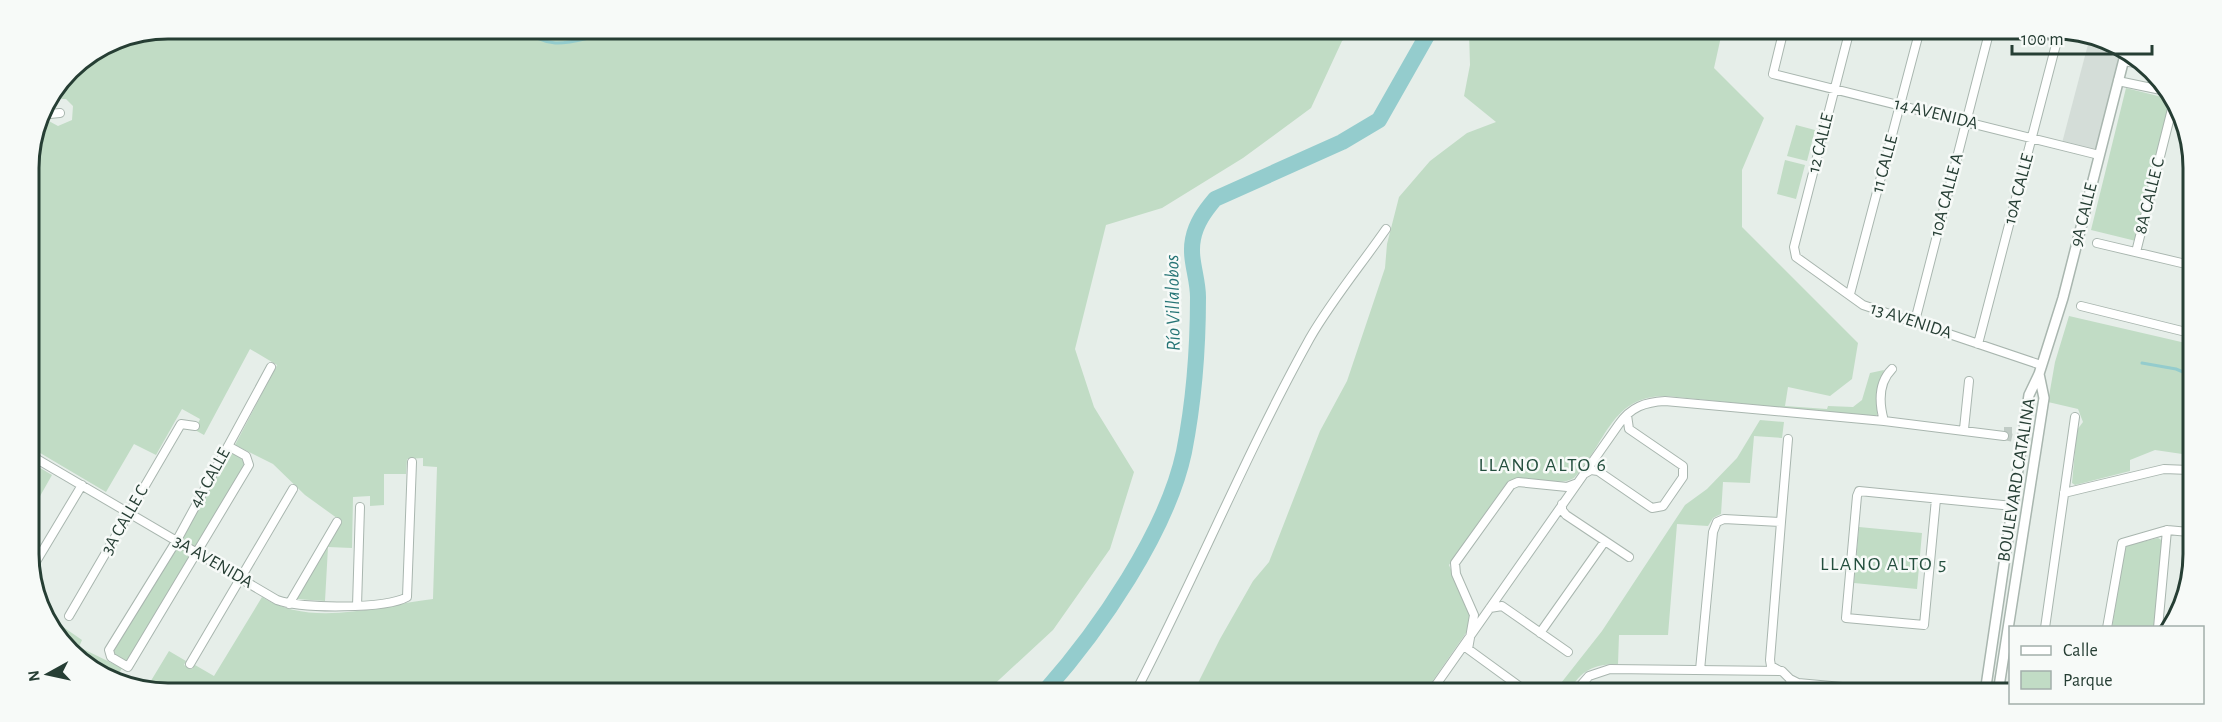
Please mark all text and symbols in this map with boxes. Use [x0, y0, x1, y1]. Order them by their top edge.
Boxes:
scale bar [2012, 18, 2152, 56]
text: 100 m [2021, 31, 2064, 49]
street label: 14 AVENIDA [1892, 95, 1980, 133]
street label: 12 CALLE [1805, 111, 1837, 175]
street label: 11 CALLE [1869, 133, 1901, 195]
street label: 10A CALLE A [1927, 151, 1967, 239]
street label: 10A CALLE [2001, 151, 2037, 226]
street label: 8A CALLE C [2132, 156, 2168, 236]
street label: 9A CALLE [2067, 181, 2101, 249]
water label: Río Villalobos [1162, 254, 1184, 351]
street label: 13 AVENIDA [1868, 299, 1954, 343]
street label: BOULEVARD CATALINA [1995, 396, 2039, 563]
street label: 4A CALLE [186, 445, 234, 511]
district label: LLANO ALTO 6 [1479, 455, 1607, 475]
street label: 3A CALLE C [98, 482, 152, 558]
street label: 3A AVENIDA [170, 532, 256, 592]
district label: LLANO ALTO 5 [1820, 554, 1948, 574]
legend [2009, 626, 2204, 704]
text: Calle [2063, 642, 2098, 660]
north arrow [18, 644, 78, 704]
text: N [25, 669, 43, 683]
text: Parque [2063, 672, 2112, 690]

